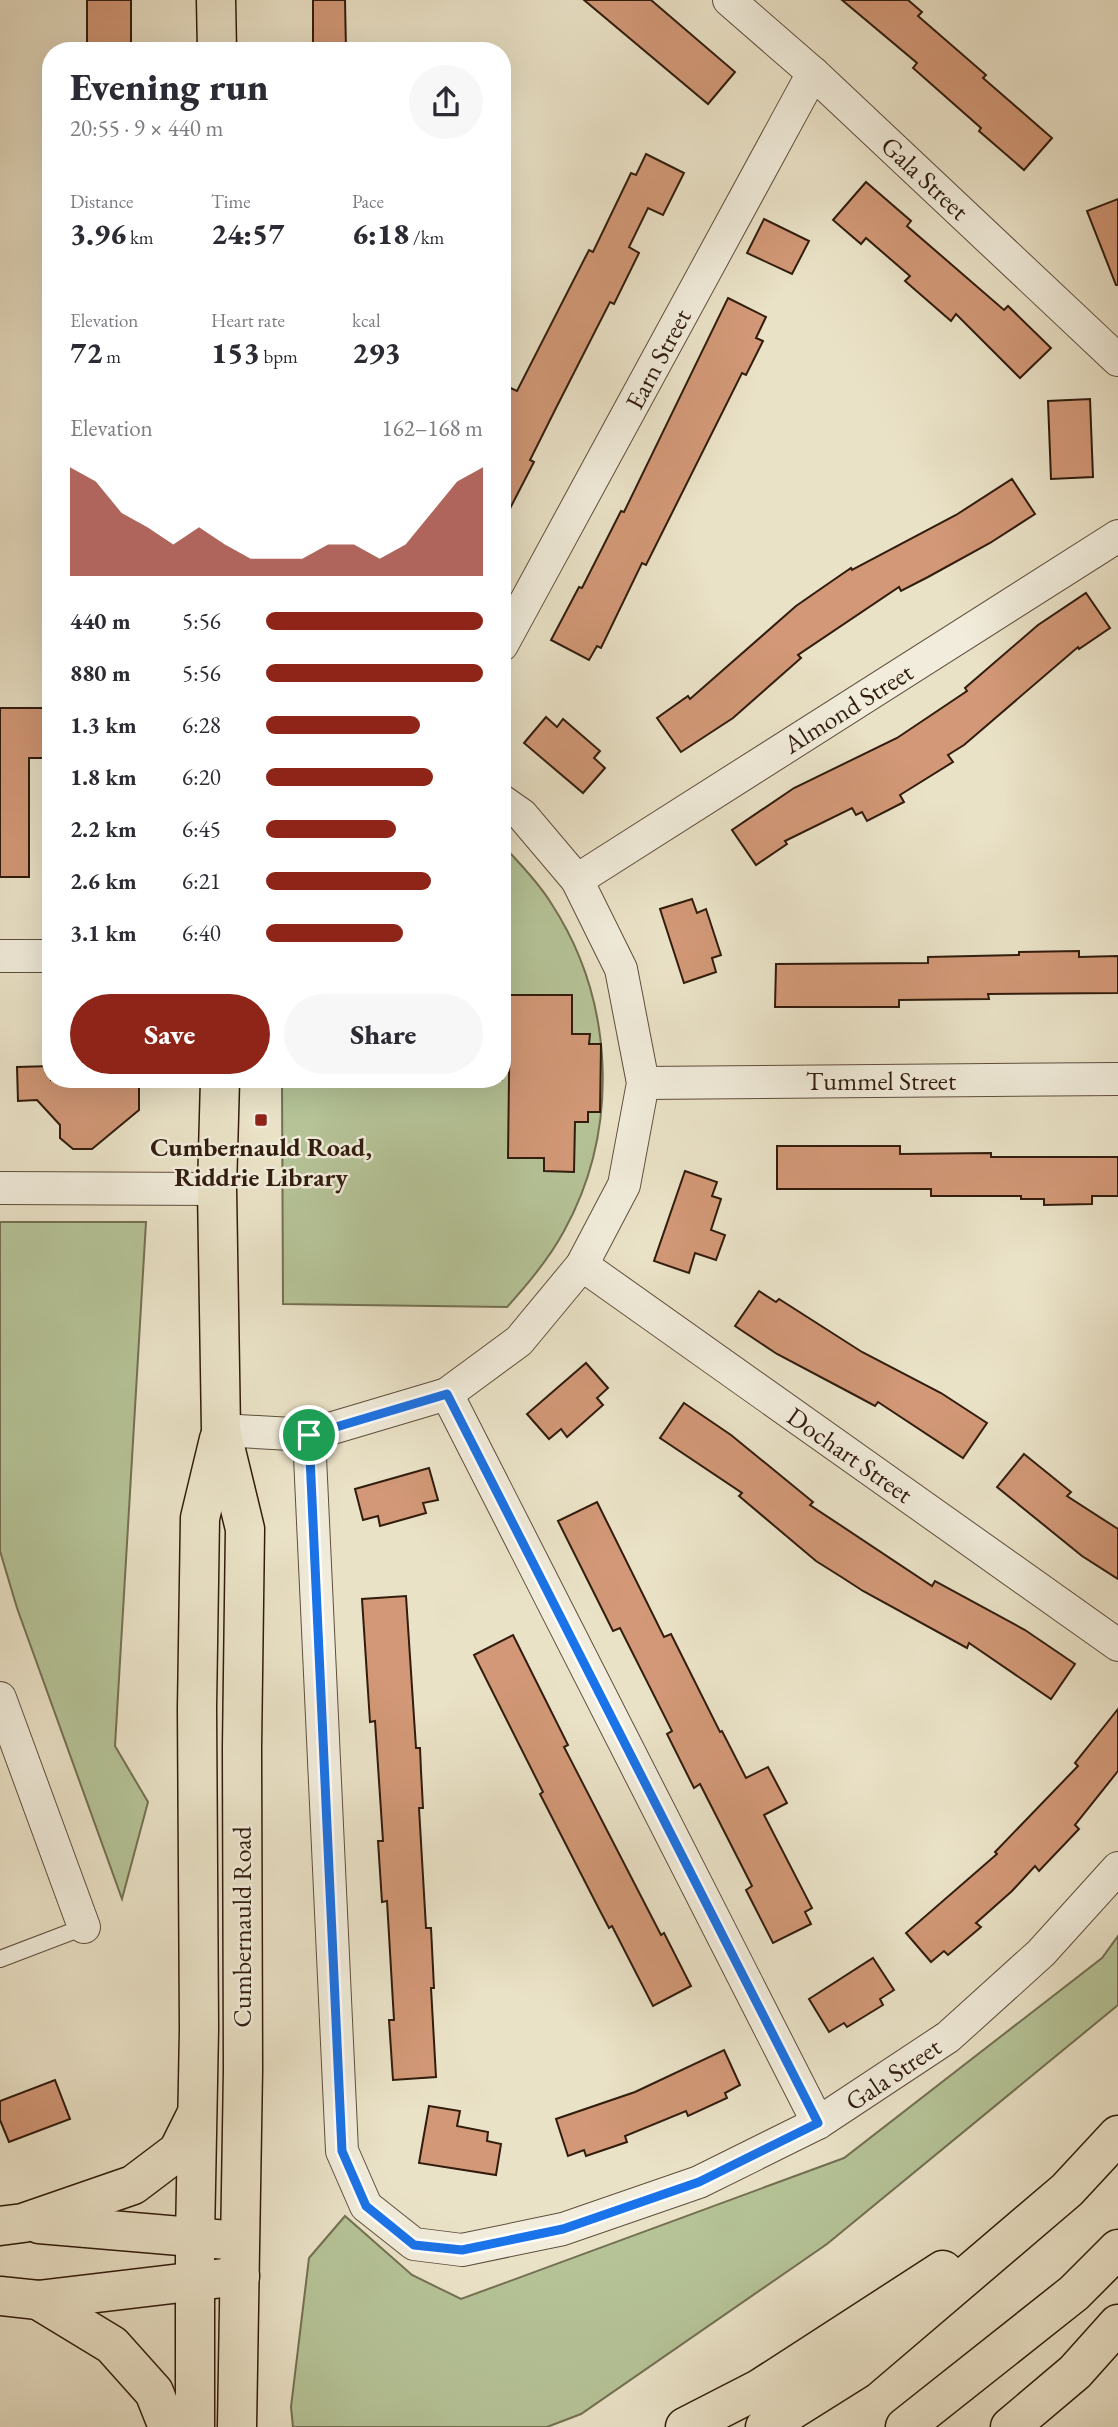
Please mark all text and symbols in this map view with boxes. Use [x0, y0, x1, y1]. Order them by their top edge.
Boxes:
text: Evening run [70, 62, 268, 111]
button: share [409, 65, 483, 139]
text: 20:55 · 9 × 440 m [70, 113, 223, 143]
street label: Gala Street [874, 129, 976, 227]
text: Distance [70, 189, 133, 214]
text: Time [211, 189, 251, 214]
text: Pace [352, 189, 384, 214]
text: 3.96 [70, 214, 126, 253]
text: 24:57 [211, 214, 284, 253]
text: 6:18 [352, 214, 409, 253]
text: km [126, 225, 154, 250]
text: /km [409, 225, 444, 250]
street label: Earn Street [617, 303, 699, 415]
text: Elevation [70, 308, 138, 333]
text: Heart rate [211, 308, 285, 333]
text: kcal [352, 308, 381, 333]
text: 72 [70, 333, 102, 372]
text: 153 [211, 333, 260, 372]
text: 293 [352, 333, 401, 372]
text: m [102, 344, 121, 369]
text: bpm [260, 344, 298, 369]
text: Elevation [70, 413, 153, 443]
text: 162–168 m [382, 413, 483, 443]
text: 440 m [70, 606, 131, 636]
text: 5:56 [182, 606, 221, 636]
street label: Almond Street [776, 655, 919, 762]
text: 880 m [70, 658, 131, 688]
text: 5:56 [182, 658, 221, 688]
text: 1.3 km [70, 710, 137, 740]
text: 6:28 [182, 710, 221, 740]
text: 1.8 km [70, 762, 137, 792]
text: 6:20 [182, 762, 221, 792]
text: 2.2 km [70, 814, 137, 844]
text: 6:45 [182, 814, 221, 844]
text: 2.6 km [70, 866, 137, 896]
text: 6:21 [182, 866, 221, 896]
text: 3.1 km [70, 918, 137, 948]
text: 6:40 [182, 918, 221, 948]
button: Save [70, 994, 270, 1074]
button: Share [284, 994, 483, 1074]
street label: Tummel Street [806, 1064, 956, 1098]
marker: Cumbernauld Road, Riddrie Library [253, 1112, 269, 1128]
place label: Cumbernauld Road, Riddrie Library [150, 1130, 372, 1194]
street label: Dochart Street [780, 1399, 920, 1511]
pin [279, 1405, 339, 1465]
icon: arrive [290, 1416, 328, 1454]
street label: Cumbernauld Road [225, 1825, 259, 2028]
street label: Gala Street [839, 2030, 947, 2118]

